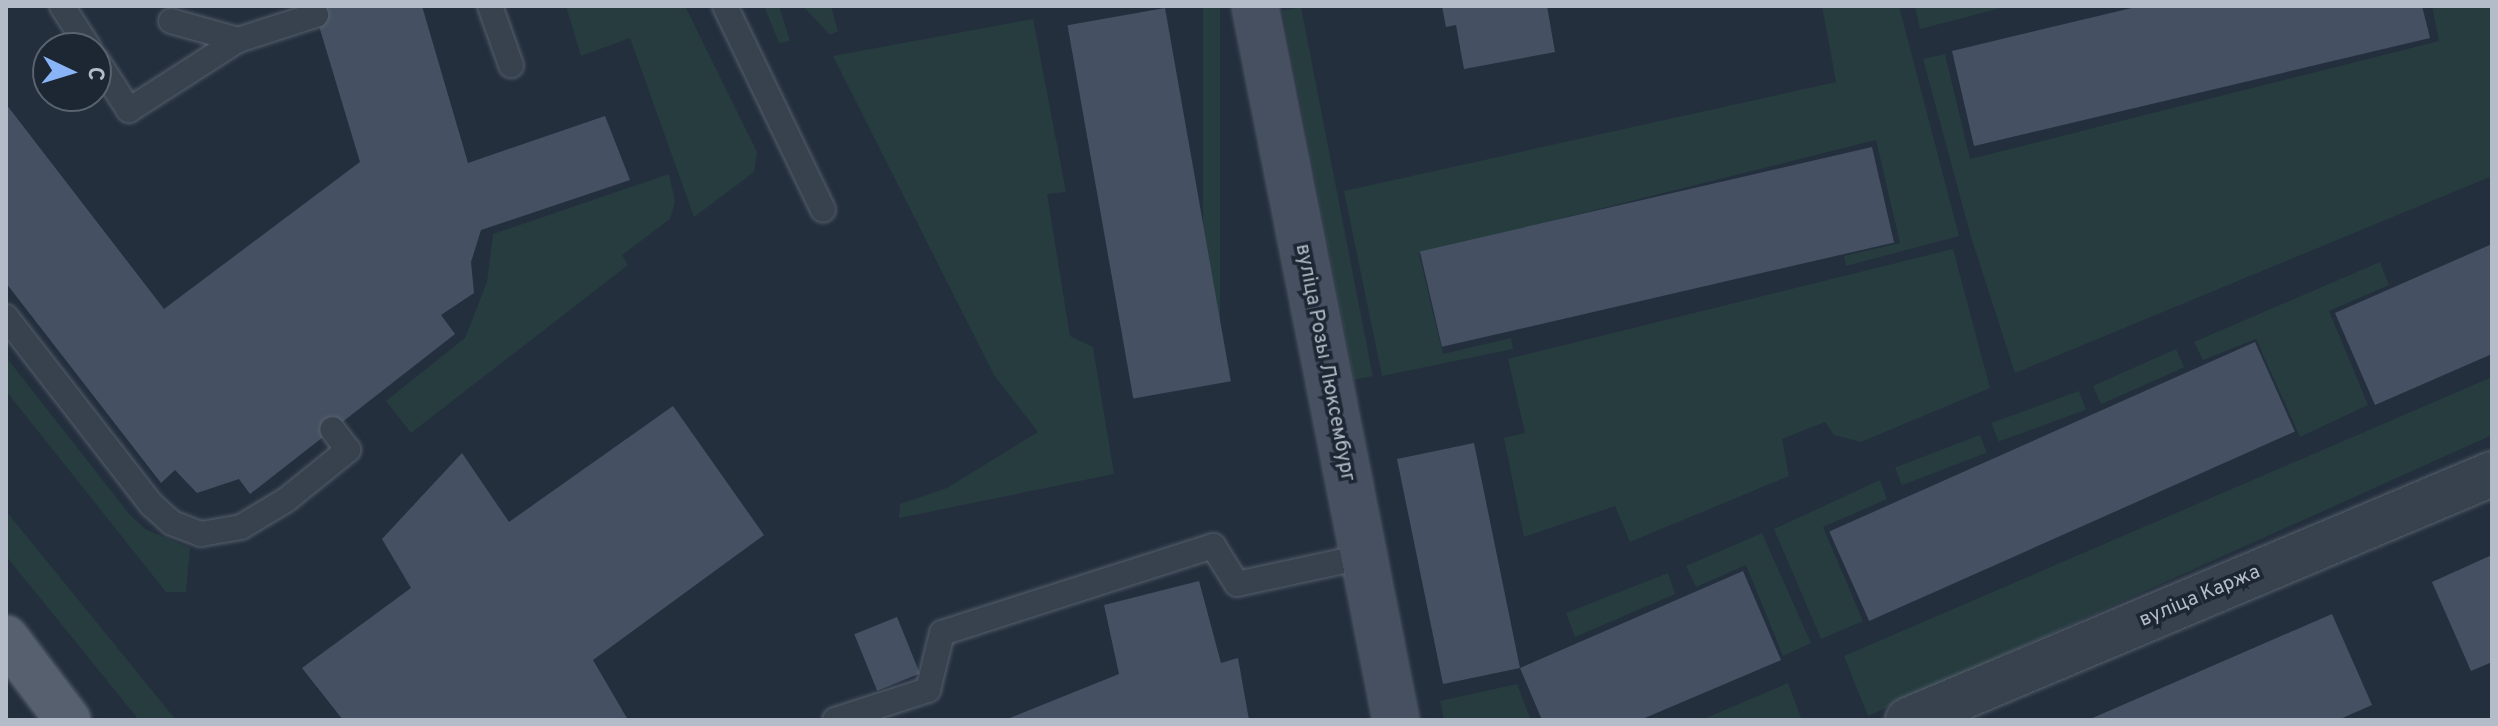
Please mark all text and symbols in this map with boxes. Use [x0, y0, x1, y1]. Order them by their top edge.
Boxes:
north arrow [32, 32, 112, 112]
text: С [80, 66, 108, 82]
street label: вуліца Розы Люксембург [1289, 242, 1359, 484]
street label: вуліца Каржа [2136, 561, 2264, 633]

